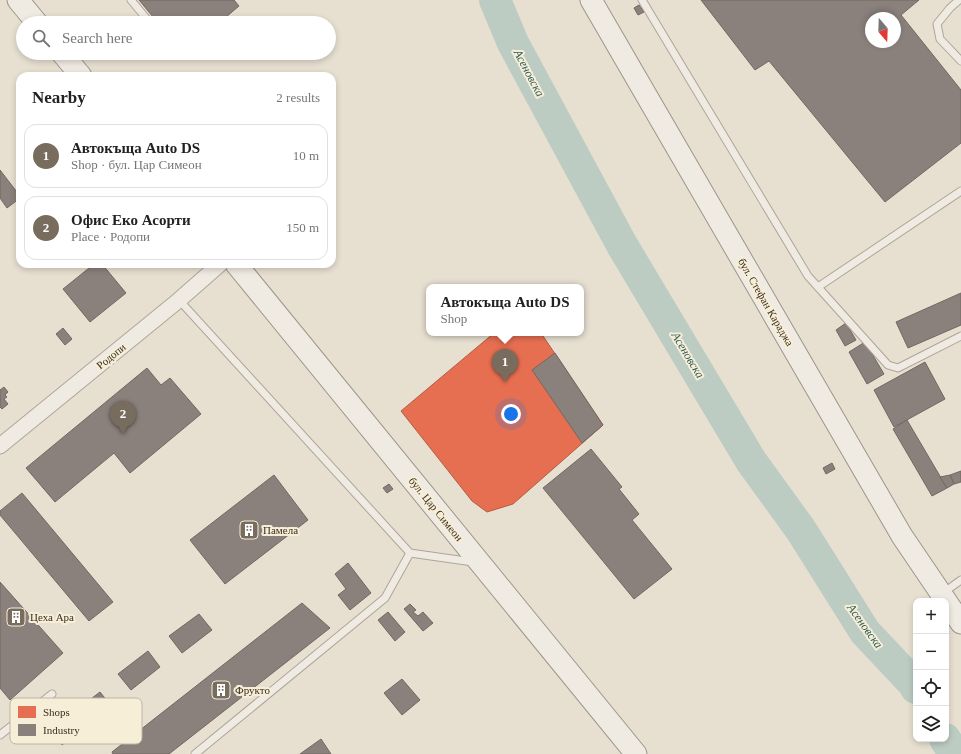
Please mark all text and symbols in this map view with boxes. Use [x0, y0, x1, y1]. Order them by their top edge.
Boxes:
north arrow [865, 12, 901, 48]
search box [16, 16, 336, 60]
icon: search [30, 27, 52, 49]
text: Search here [62, 30, 132, 46]
water label: Асеновска [510, 46, 547, 99]
text: Nearby [32, 88, 86, 107]
text: 2 results [276, 90, 320, 105]
text: Автокъща Auto DS [71, 140, 200, 156]
text: 1 [43, 148, 49, 163]
text: 10 m [293, 148, 319, 163]
text: Shop · бул. Цар Симеон [71, 157, 202, 172]
text: Офис Еко Асорти [71, 212, 191, 228]
text: 2 [43, 220, 49, 235]
text: 150 m [286, 220, 319, 235]
text: Place · Родопи [71, 229, 150, 244]
street label: бул. Стефан Караджа [736, 256, 796, 348]
popup [426, 284, 584, 336]
text: Автокъща Auto DS [440, 294, 570, 310]
text: Shop [440, 311, 467, 326]
water label: Асеновска [668, 329, 707, 381]
street label: Родопи [94, 341, 128, 371]
pin: 1 [492, 349, 518, 382]
pin: 2 [110, 401, 136, 434]
your location [501, 404, 521, 424]
street label: бул. Цар Симеон [407, 475, 466, 543]
building icon: Памела [238, 519, 260, 541]
place label: Памела [263, 524, 298, 536]
map controls [913, 598, 949, 742]
button: + [913, 598, 949, 634]
water label: Асеновска [844, 600, 886, 651]
building icon: Цеха Ара [5, 606, 27, 628]
place label: Цеха Ара [30, 611, 74, 623]
button: − [913, 634, 949, 670]
button: locate [913, 670, 949, 706]
building icon: Фрукто [210, 679, 232, 701]
place label: Фрукто [235, 684, 270, 696]
legend [10, 698, 142, 744]
text: Shops [43, 706, 70, 718]
button: layers [913, 706, 949, 742]
text: Industry [43, 724, 80, 736]

